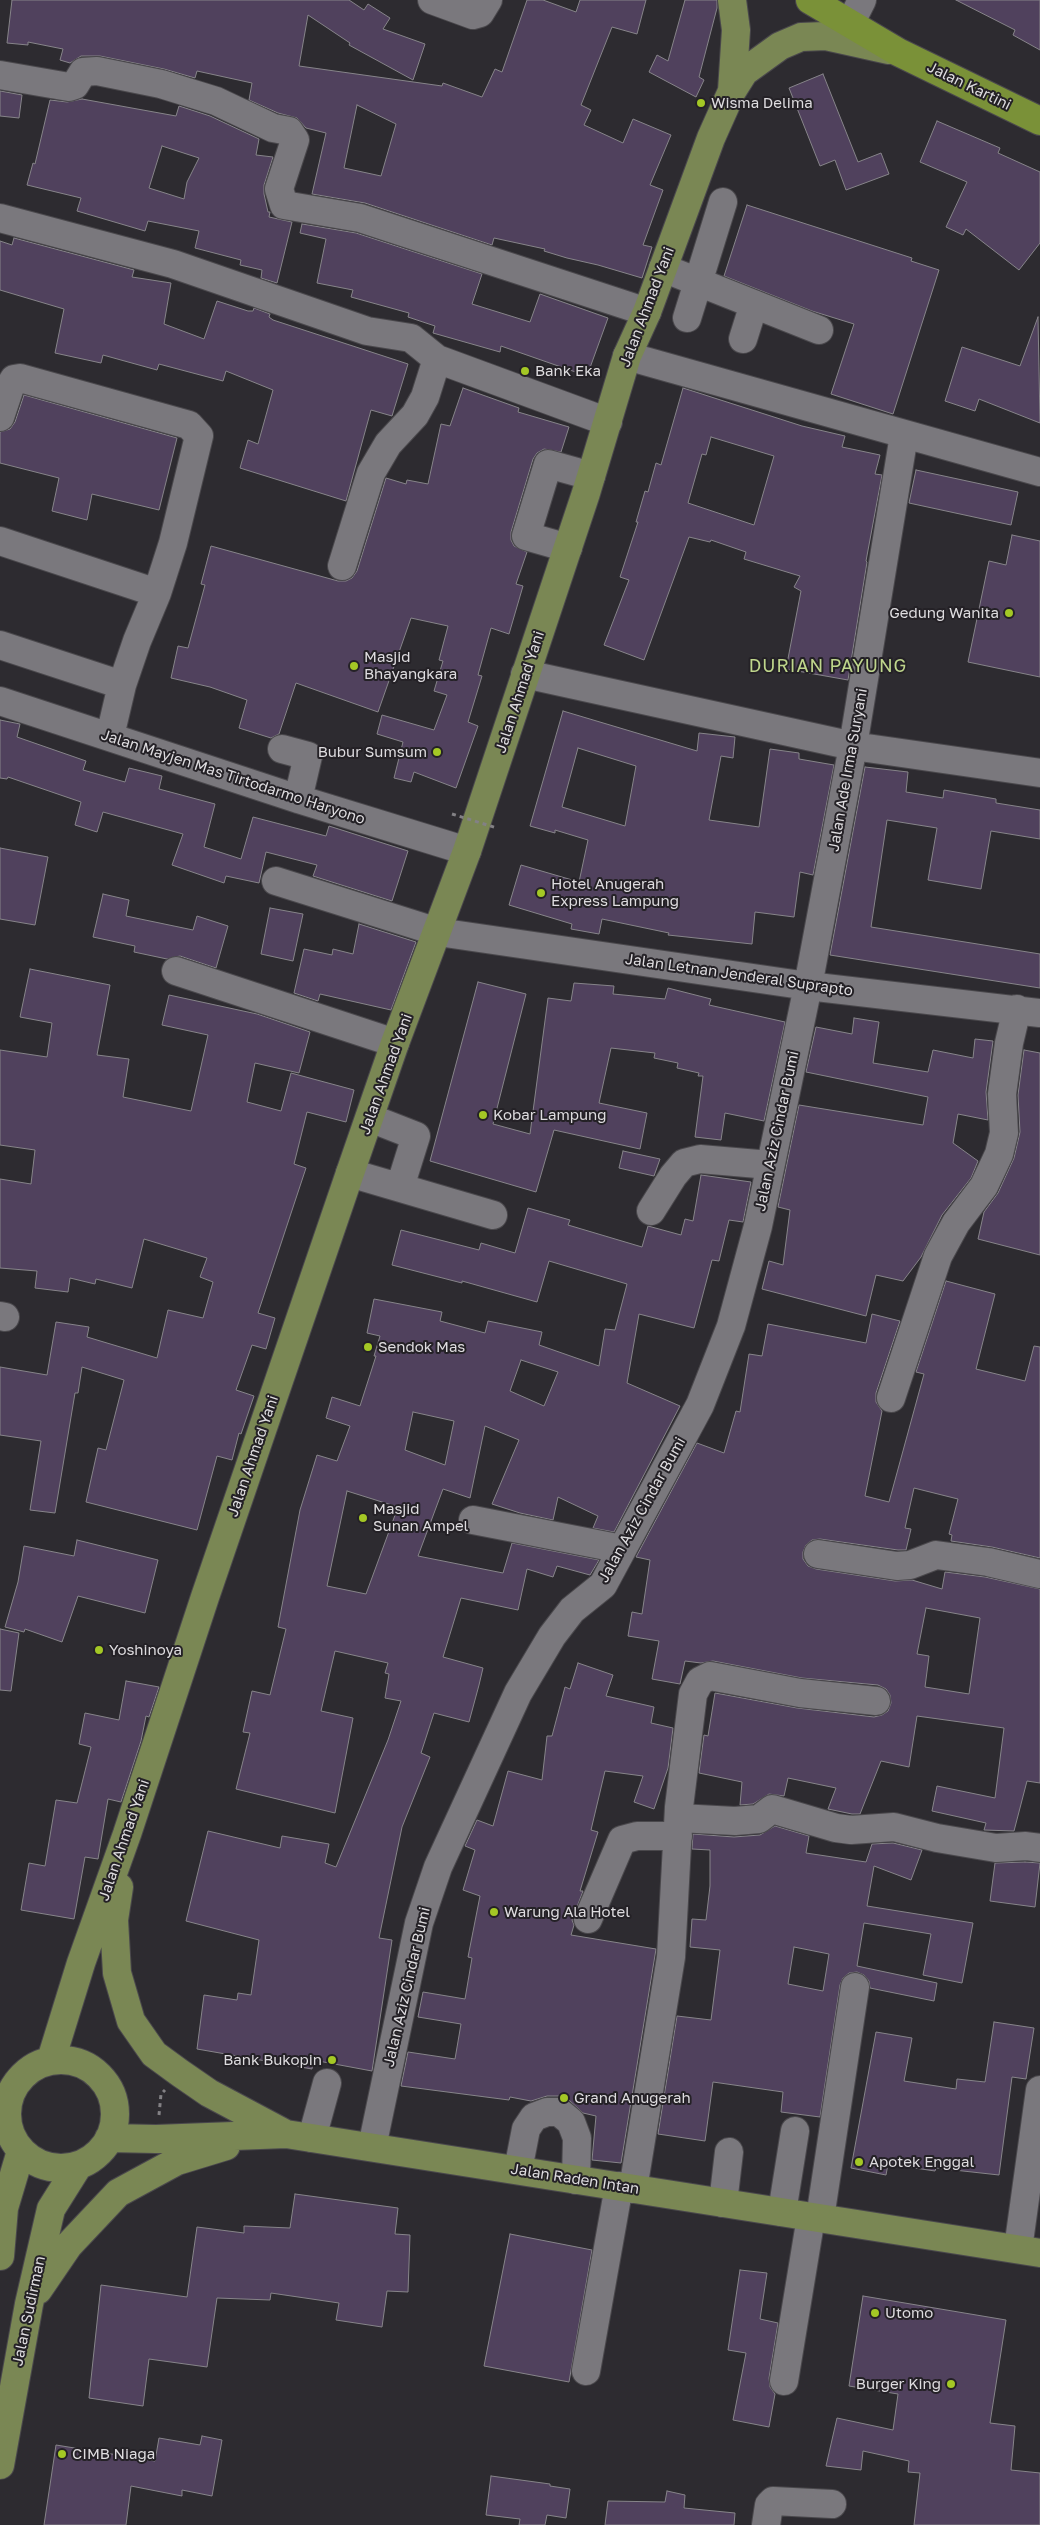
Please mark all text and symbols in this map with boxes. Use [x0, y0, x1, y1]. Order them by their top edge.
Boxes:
street label: Jalan Kartini [924, 58, 1014, 114]
place label: Wisma Delima [711, 94, 813, 112]
marker: Wisma Delima [695, 97, 707, 109]
street label: Jalan Ahmad Yani [616, 244, 678, 370]
place label: Bank Eka [535, 362, 601, 380]
marker: Bank Eka [519, 365, 531, 377]
place label: Gedung Wanita [889, 604, 999, 622]
marker: Gedung Wanita [1003, 607, 1015, 619]
street label: Jalan Ahmad Yani [492, 629, 548, 755]
place label: Masjid Bhayangkara [364, 648, 457, 683]
district label: DURIAN PAYUNG [747, 655, 909, 677]
marker: Masjid Bhayangkara [348, 660, 360, 672]
street label: Jalan Ade Irma Suryani [825, 687, 871, 853]
street label: Jalan Mayjen Mas Tirtodarmo Haryono [99, 726, 367, 828]
place label: Bubur Sumsum [318, 743, 427, 761]
marker: Bubur Sumsum [431, 746, 443, 758]
place label: Hotel Anugerah Express Lampung [551, 875, 679, 910]
marker: Hotel Anugerah Express Lampung [535, 887, 547, 899]
street label: Jalan Letnan Jenderal Suprapto [624, 950, 854, 1000]
street label: Jalan Ahmad Yani [356, 1011, 416, 1137]
street label: Jalan Aziz Cindar Bumi [751, 1049, 803, 1213]
place label: Kobar Lampung [493, 1106, 607, 1124]
marker: Kobar Lampung [477, 1109, 489, 1121]
place label: Sendok Mas [378, 1338, 465, 1356]
marker: Sendok Mas [362, 1341, 374, 1353]
street label: Jalan Ahmad Yani [224, 1393, 282, 1519]
street label: Jalan Aziz Cindar Bumi [594, 1434, 690, 1586]
place label: Masjid Sunan Ampel [373, 1500, 468, 1535]
marker: Masjid Sunan Ampel [357, 1512, 369, 1524]
place label: Yoshinoya [109, 1641, 182, 1659]
marker: Yoshinoya [93, 1644, 105, 1656]
street label: Jalan Ahmad Yani [95, 1777, 153, 1903]
place label: Warung Ala Hotel [504, 1903, 630, 1921]
street label: Jalan Aziz Cindar Bumi [380, 1905, 434, 2069]
marker: Warung Ala Hotel [488, 1906, 500, 1918]
place label: Bank Bukopin [223, 2051, 322, 2069]
marker: Bank Bukopin [326, 2054, 338, 2066]
place label: Grand Anugerah [574, 2089, 691, 2107]
marker: Grand Anugerah [558, 2092, 570, 2104]
place label: Apotek Enggal [869, 2153, 974, 2171]
marker: Apotek Enggal [853, 2156, 865, 2168]
street label: Jalan Raden Intan [509, 2160, 641, 2198]
street label: Jalan Sudirman [9, 2254, 49, 2368]
place label: Utomo [885, 2304, 933, 2322]
marker: Utomo [869, 2307, 881, 2319]
place label: Burger King [856, 2375, 941, 2393]
marker: Burger King [945, 2378, 957, 2390]
place label: CIMB Niaga [72, 2445, 155, 2463]
marker: CIMB Niaga [56, 2448, 68, 2460]

